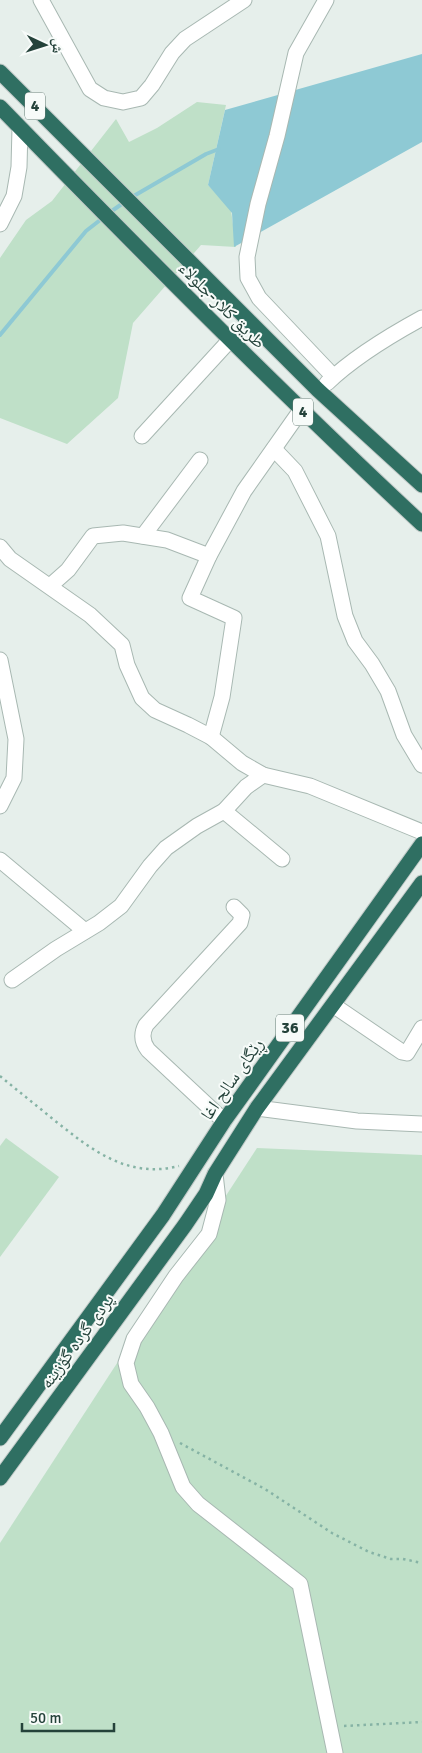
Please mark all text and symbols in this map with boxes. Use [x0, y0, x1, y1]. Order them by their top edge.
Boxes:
north arrow [20, 20, 70, 70]
text: ش [48, 38, 66, 54]
road number: 4 [25, 92, 45, 120]
street label: طريق كلار-جلولاء [174, 257, 270, 353]
road number: 4 [293, 398, 313, 426]
road number: 36 [276, 1014, 304, 1042]
street label: ڕێگای سالح اغا [196, 1034, 271, 1126]
street label: پردی گردە گۆزینە [35, 1289, 119, 1393]
scale bar [22, 1700, 115, 1732]
text: 50 m [30, 1709, 61, 1727]

